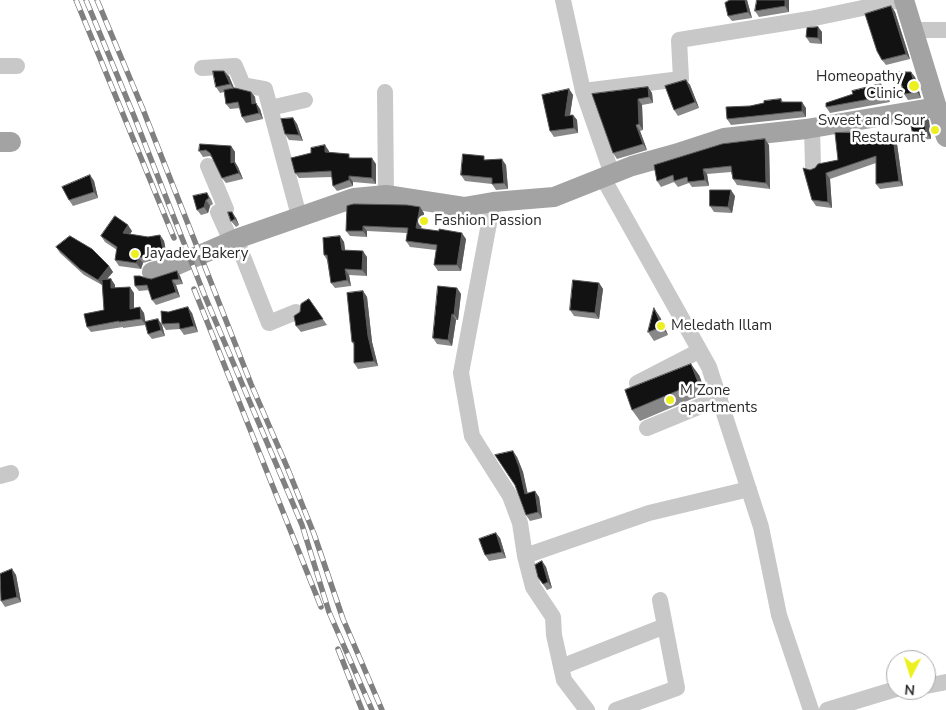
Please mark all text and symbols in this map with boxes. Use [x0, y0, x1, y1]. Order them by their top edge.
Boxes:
place label: Homeopathy Clinic [816, 68, 903, 103]
marker: Homeopathy Clinic [907, 79, 921, 93]
place label: Sweet and Sour Restaurant [818, 112, 925, 147]
marker: Sweet and Sour Restaurant [929, 124, 941, 136]
place label: Fashion Passion [434, 212, 542, 230]
marker: Fashion Passion [418, 215, 430, 227]
place label: Jayadev Bakery [145, 245, 248, 263]
marker: Jayadev Bakery [129, 248, 141, 260]
place label: Meledath Illam [671, 317, 772, 335]
marker: Meledath Illam [655, 320, 667, 332]
place label: M Zone apartments [680, 382, 757, 417]
marker: M Zone apartments [664, 394, 676, 406]
north arrow [886, 650, 936, 700]
text: N [904, 680, 916, 699]

